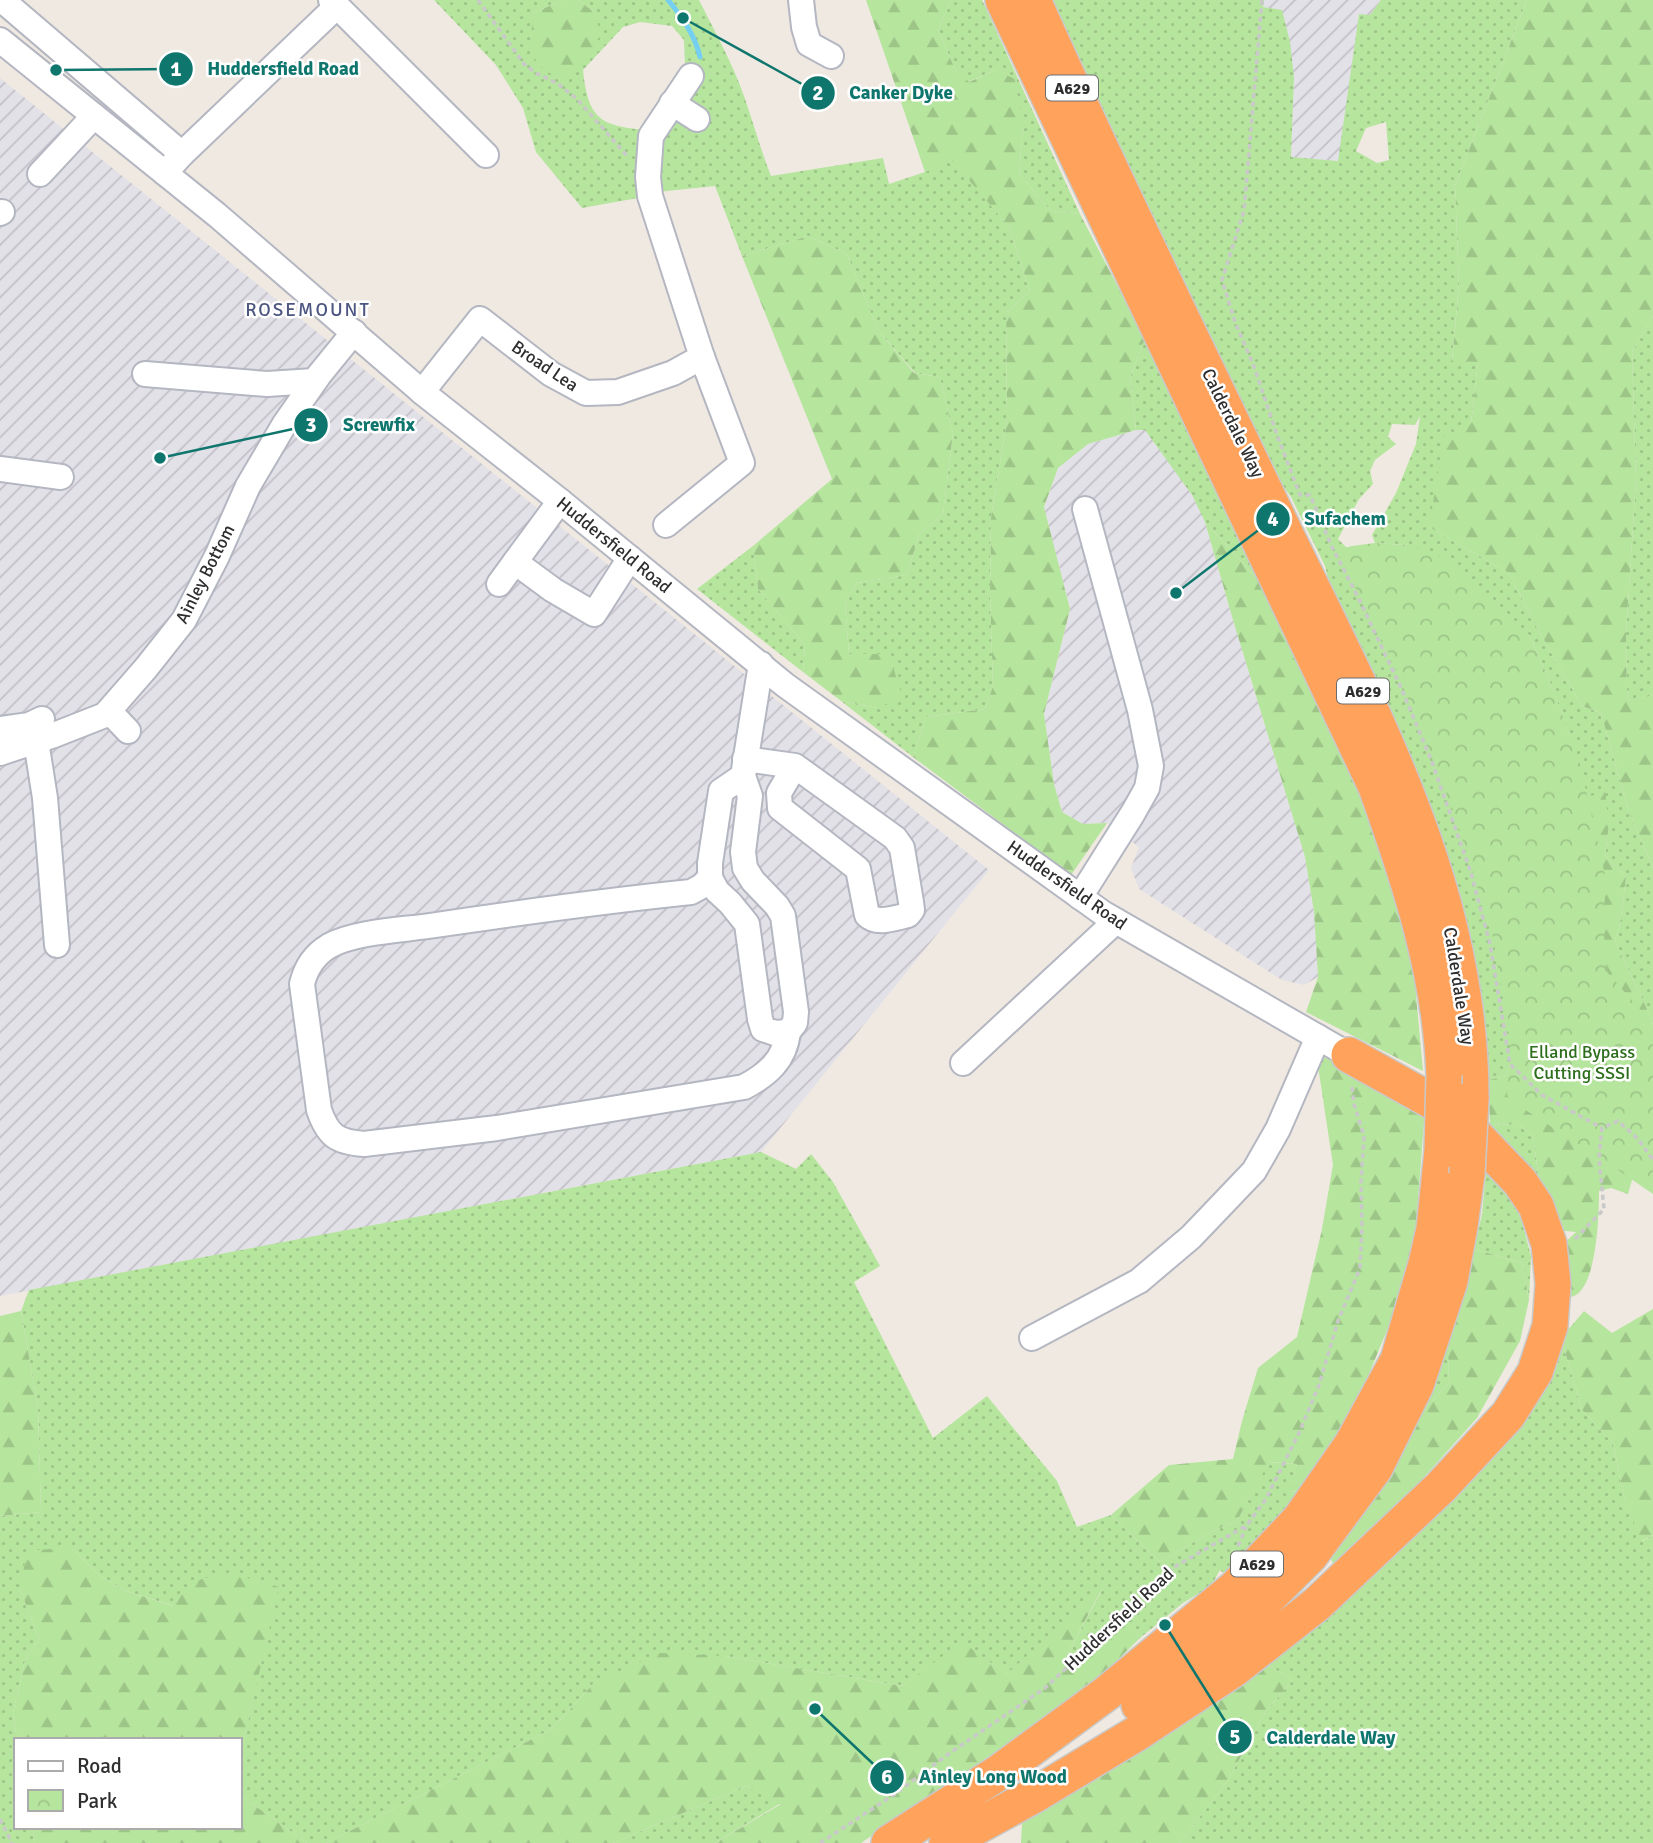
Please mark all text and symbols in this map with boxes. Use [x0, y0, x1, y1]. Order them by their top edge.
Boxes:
callout: Huddersfield Road [158, 49, 373, 89]
text: 1 [170, 56, 182, 82]
text: Huddersfield Road [207, 57, 359, 81]
callout: Canker Dyke [801, 73, 967, 113]
road number: A629 [1046, 76, 1098, 100]
text: 2 [812, 80, 824, 106]
text: Canker Dyke [849, 81, 953, 105]
district label: ROSEMOUNT [245, 298, 371, 322]
street label: Broad Lea [507, 336, 583, 396]
street label: Calderdale Way [1197, 365, 1269, 482]
callout: Screwfix [294, 405, 429, 445]
text: 3 [305, 412, 317, 438]
text: Screwfix [343, 413, 416, 437]
street label: Huddersfield Road [552, 492, 676, 598]
callout: Sufachem [1256, 499, 1400, 539]
text: 4 [1267, 506, 1279, 532]
text: Sufachem [1304, 507, 1386, 531]
street label: Ainley Bottom [171, 521, 239, 627]
road number: A629 [1337, 678, 1389, 704]
street label: Huddersfield Road [1003, 835, 1131, 935]
street label: Calderdale Way [1439, 926, 1479, 1047]
park label: Elland Bypass Cutting SSSI [1529, 1041, 1635, 1084]
road number: A629 [1231, 1552, 1283, 1576]
street label: Huddersfield Road [1060, 1563, 1178, 1675]
callout: Calderdale Way [1218, 1717, 1410, 1757]
text: 5 [1229, 1724, 1241, 1750]
text: Calderdale Way [1266, 1726, 1396, 1750]
legend [14, 1738, 242, 1829]
text: Road [77, 1753, 122, 1779]
callout: Ainley Long Wood [870, 1757, 1081, 1797]
text: 6 [881, 1764, 893, 1790]
text: Ainley Long Wood [919, 1765, 1067, 1789]
text: Park [77, 1788, 118, 1814]

